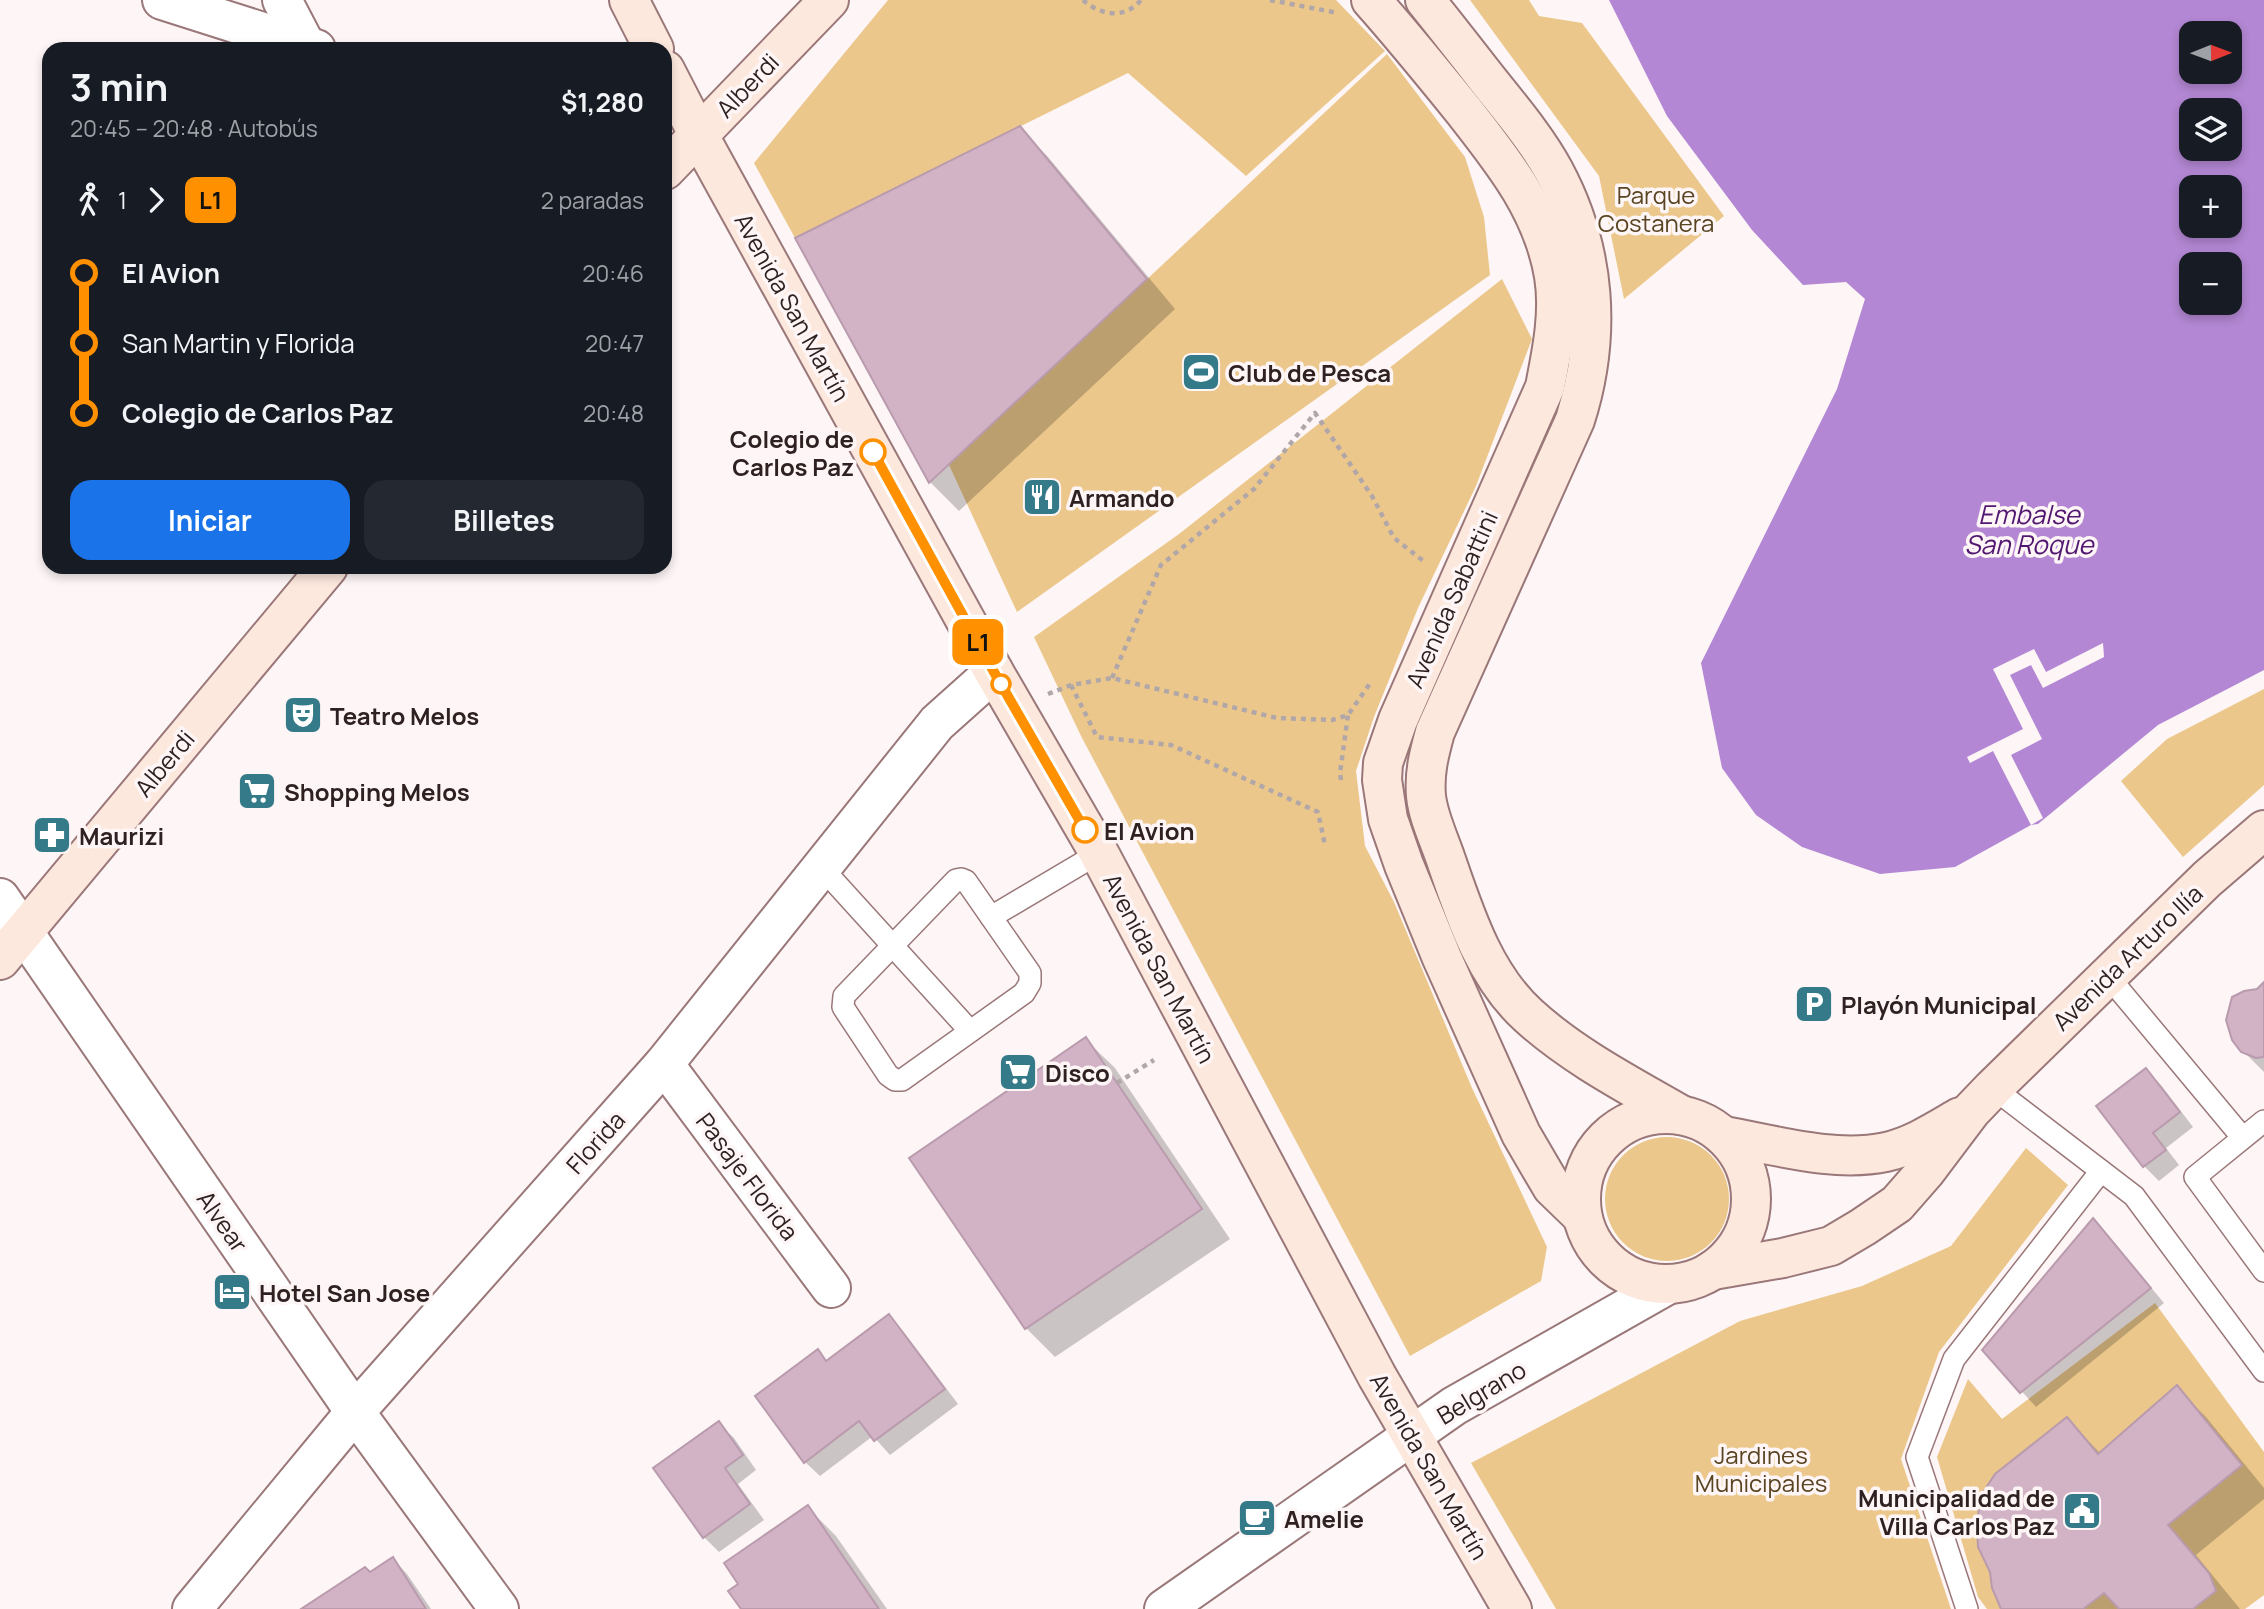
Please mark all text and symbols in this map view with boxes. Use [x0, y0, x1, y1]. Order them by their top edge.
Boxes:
north arrow [2179, 21, 2242, 84]
map controls [2179, 21, 2242, 315]
street label: Alberdi [708, 46, 786, 124]
text: 3 min [70, 60, 168, 112]
text: $1,280 [561, 84, 644, 120]
button: layers [2179, 98, 2242, 161]
text: 20:45 – 20:48 · Autobús [70, 112, 318, 144]
button: + [2179, 175, 2242, 238]
park label: Parque Costanera [1598, 178, 1714, 239]
icon: walk [70, 181, 108, 219]
icon: forward [137, 181, 175, 219]
text: L1 [199, 183, 222, 216]
text: 1 [118, 184, 127, 216]
text: 2 paradas [541, 184, 644, 216]
street label: Avenida San Martín [728, 207, 858, 407]
button: − [2179, 252, 2242, 315]
text: El Avion [122, 255, 220, 291]
text: 20:46 [582, 257, 644, 289]
text: San Martin y Florida [122, 325, 355, 361]
text: 20:47 [585, 327, 644, 359]
sports icon: Club de Pesca [1180, 351, 1222, 393]
place label: Club de Pesca [1228, 356, 1391, 389]
text: Colegio de Carlos Paz [122, 395, 394, 431]
text: 20:48 [583, 397, 644, 429]
place label: Colegio de Carlos Paz [730, 422, 854, 483]
marker: Colegio de Carlos Paz [860, 439, 886, 465]
restaurant icon: Armando [1021, 476, 1063, 518]
button: Iniciar [70, 480, 350, 560]
button: Billetes [364, 480, 644, 560]
place label: Armando [1069, 481, 1175, 514]
water label: Embalse San Roque [1965, 496, 2095, 562]
street label: Avenida Sabattini [1397, 505, 1505, 693]
line badge: L1 [946, 619, 1010, 665]
text: L1 [966, 625, 990, 658]
unlabelled marker [991, 674, 1011, 694]
theatre icon: Teatro Melos [282, 694, 324, 736]
place label: Teatro Melos [330, 699, 479, 732]
street label: Alberdi [127, 723, 201, 803]
supermarket icon: Shopping Melos [236, 770, 278, 812]
place label: Shopping Melos [284, 775, 470, 808]
pharmacy icon: Maurizi [31, 814, 73, 856]
place label: El Avion [1104, 814, 1195, 847]
marker: El Avion [1072, 817, 1098, 843]
place label: Maurizi [79, 819, 164, 852]
street label: Avenida San Martín [1096, 867, 1224, 1069]
street label: Avenida Arturo Ilía [2045, 877, 2209, 1037]
parking icon: Playón Municipal [1793, 983, 1835, 1025]
place label: Playón Municipal [1841, 988, 2037, 1021]
supermarket icon: Disco [997, 1051, 1039, 1093]
place label: Disco [1045, 1056, 1110, 1089]
street label: Florida [558, 1104, 632, 1180]
street label: Pasaje Florida [689, 1105, 807, 1247]
street label: Alvear [190, 1184, 256, 1259]
hotel icon: Hotel San Jose [211, 1271, 253, 1313]
place label: Hotel San Jose [259, 1276, 430, 1309]
street label: Belgrano [1430, 1353, 1532, 1431]
street label: Avenida San Martín [1363, 1367, 1497, 1565]
park label: Jardines Municipales [1695, 1438, 1827, 1499]
place label: Municipalidad de Villa Carlos Paz [1858, 1481, 2055, 1542]
public building icon: Municipalidad de Villa Carlos Paz [2061, 1490, 2103, 1532]
cafe icon: Amelie [1236, 1497, 1278, 1539]
place label: Amelie [1284, 1502, 1364, 1535]

